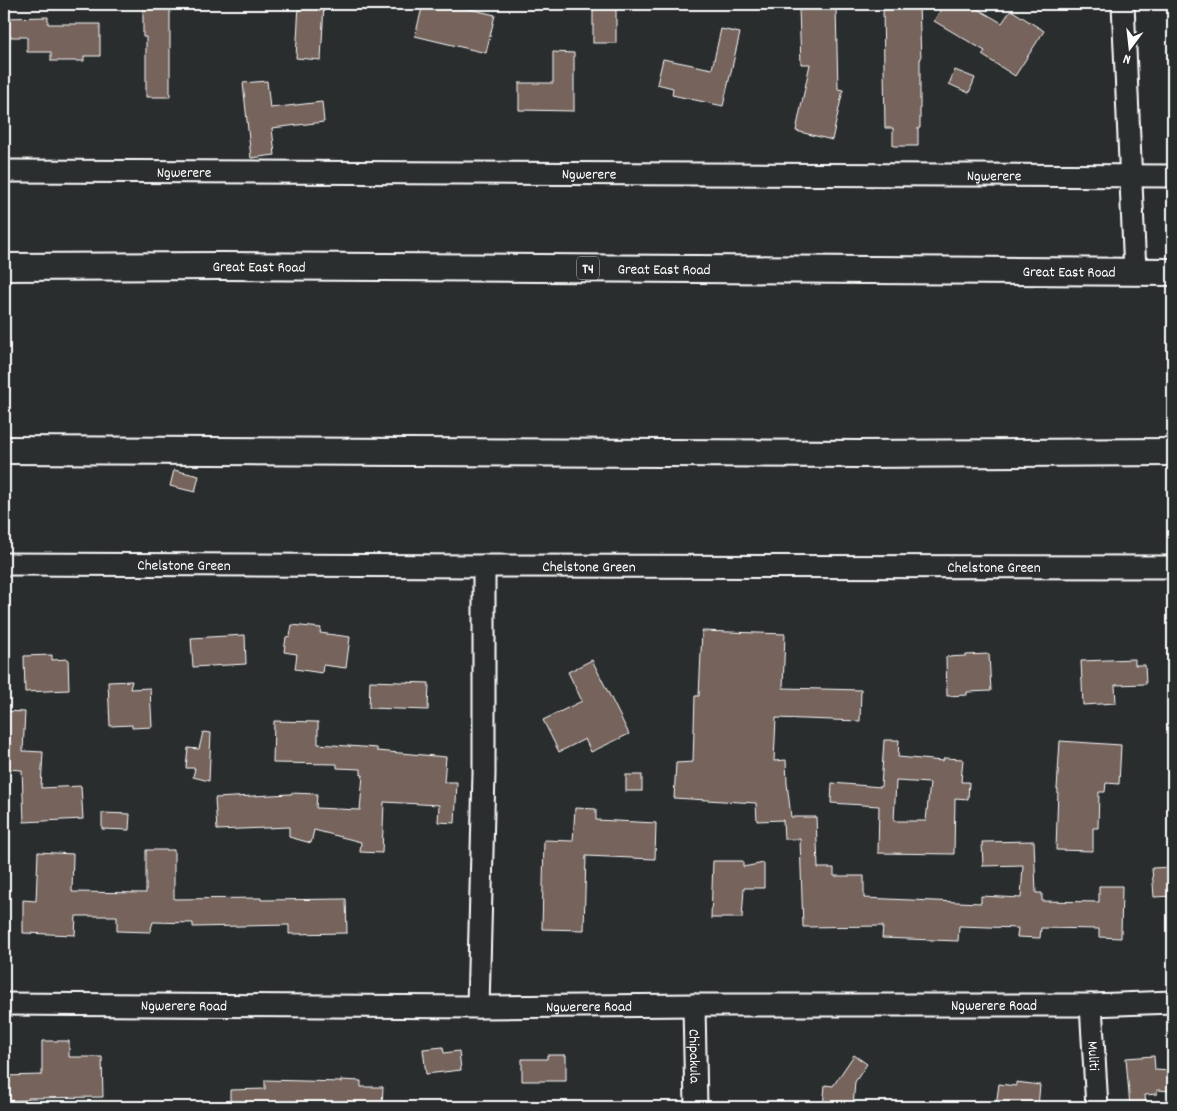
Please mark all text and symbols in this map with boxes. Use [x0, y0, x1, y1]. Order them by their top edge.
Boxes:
north arrow [1104, 22, 1154, 72]
text: N [1121, 48, 1133, 69]
street label: Ngwerere [157, 163, 212, 185]
street label: Ngwerere [562, 164, 617, 187]
street label: Ngwerere [967, 166, 1022, 188]
road number: T4 [577, 256, 599, 280]
street label: Great East Road [212, 257, 306, 280]
street label: Great East Road [617, 259, 711, 282]
street label: Great East Road [1022, 262, 1116, 285]
street label: Chelstone Green [137, 556, 231, 578]
street label: Chelstone Green [542, 557, 636, 579]
street label: Chelstone Green [947, 558, 1041, 580]
street label: Ngwerere Road [141, 996, 227, 1018]
street label: Ngwerere Road [951, 996, 1037, 1018]
street label: Ngwerere Road [546, 997, 632, 1019]
street label: Chipakula [681, 1029, 705, 1084]
street label: Muliti [1080, 1040, 1104, 1072]

